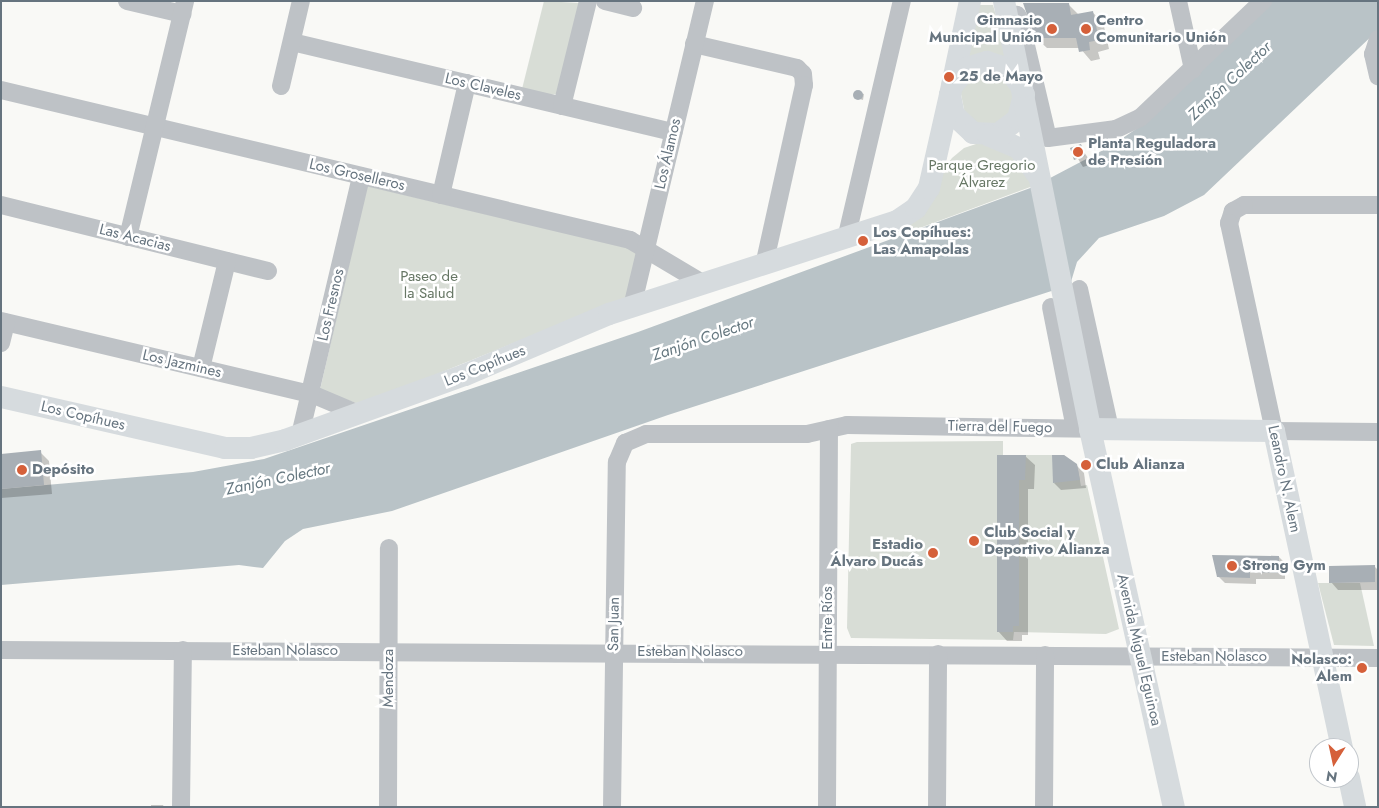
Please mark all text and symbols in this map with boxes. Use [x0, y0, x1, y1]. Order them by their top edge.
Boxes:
place label: Gimnasio Municipal Unión [929, 11, 1042, 46]
place label: Centro Comunitario Unión [1096, 11, 1226, 46]
marker: Gimnasio Municipal Unión [1046, 23, 1058, 35]
marker: Centro Comunitario Unión [1080, 23, 1092, 35]
water label: Zanjón Colector [1185, 38, 1275, 124]
place label: 25 de Mayo [959, 68, 1043, 86]
street label: Los Claveles [443, 69, 523, 105]
marker: 25 de Mayo [943, 71, 955, 83]
street label: Los Álamos [651, 117, 685, 191]
place label: Planta Reguladora de Presión [1088, 134, 1216, 169]
marker: Planta Reguladora de Presión [1072, 146, 1084, 158]
street label: Los Groselleros [307, 155, 407, 195]
park label: Parque Gregorio Álvarez [929, 156, 1035, 191]
street label: Las Acacias [97, 220, 173, 256]
place label: Los Copíhues: Las Amapolas [873, 223, 971, 258]
marker: Los Copíhues: Las Amapolas [857, 235, 869, 247]
street label: Los Fresnos [314, 267, 348, 343]
park label: Paseo de la Salud [400, 267, 458, 302]
water label: Zanjón Colector [650, 313, 756, 365]
street label: Los Copíhues [442, 342, 528, 390]
street label: Los Jazmines [141, 346, 223, 382]
street label: Los Copíhues [39, 398, 127, 434]
street label: Tierra del Fuego [948, 417, 1052, 437]
street label: Leandro N. Alem [1264, 424, 1304, 534]
place label: Club Alianza [1096, 456, 1185, 474]
water label: Zanjón Colector [224, 459, 332, 499]
marker: Club Alianza [1080, 459, 1092, 471]
place label: Depósito [32, 461, 94, 479]
marker: Depósito [16, 464, 28, 476]
place label: Club Social y Deportivo Alianza [984, 523, 1110, 558]
place label: Estadio Álvaro Ducás [831, 535, 923, 570]
marker: Club Social y Deportivo Alianza [968, 535, 980, 547]
marker: Estadio Álvaro Ducás [927, 547, 939, 559]
place label: Strong Gym [1242, 557, 1326, 575]
marker: Strong Gym [1226, 560, 1238, 572]
street label: Avenida Miguel Eguinoa [1113, 572, 1165, 728]
street label: Entre Ríos [819, 586, 837, 650]
street label: San Juan [605, 597, 623, 651]
street label: Esteban Nolasco [232, 642, 338, 660]
street label: Esteban Nolasco [637, 643, 743, 661]
street label: Esteban Nolasco [1161, 648, 1267, 666]
street label: Mendoza [380, 649, 398, 707]
place label: Nolasco: Alem [1291, 650, 1352, 685]
marker: Nolasco: Alem [1356, 662, 1368, 674]
north arrow [1309, 738, 1359, 788]
text: N [1324, 766, 1339, 788]

